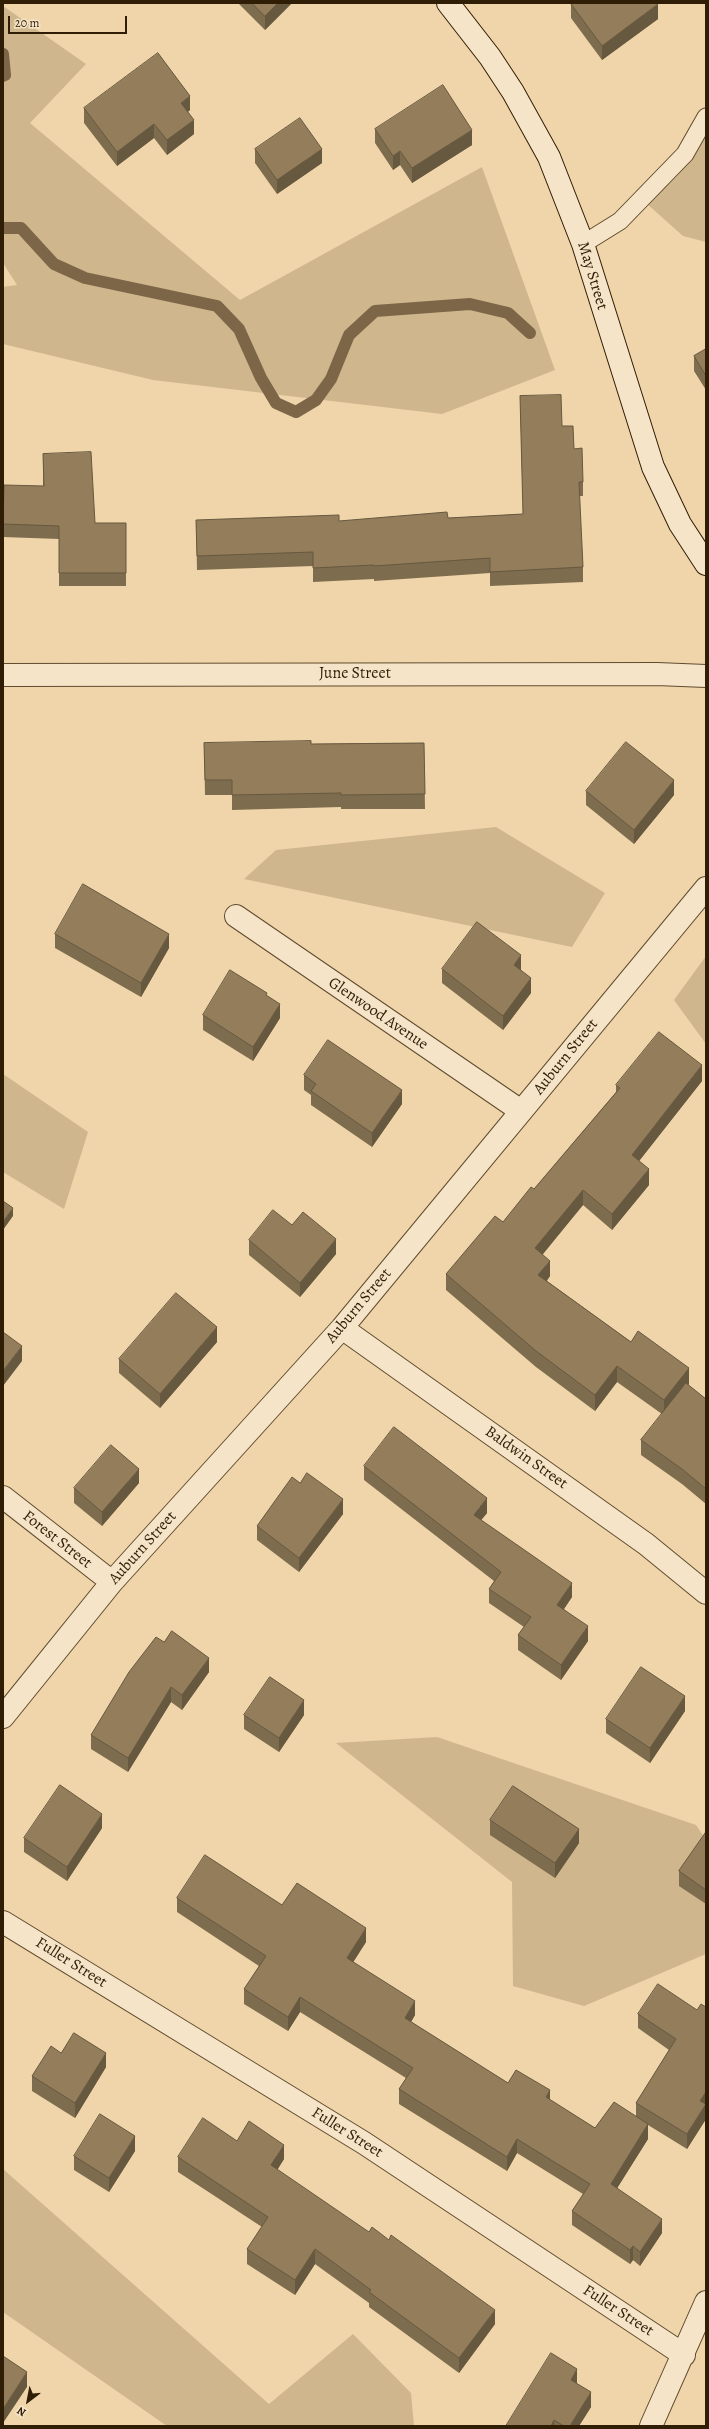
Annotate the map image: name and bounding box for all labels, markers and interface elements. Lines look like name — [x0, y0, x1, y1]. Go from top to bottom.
scale bar — [10, 8, 129, 34]
text: 20 m — [15, 15, 39, 31]
street label: May Street — [573, 240, 611, 312]
street label: June Street — [319, 664, 391, 684]
street label: Glenwood Avenue — [324, 973, 432, 1055]
street label: Auburn Street — [530, 1015, 602, 1099]
street label: Auburn Street — [322, 1265, 396, 1347]
street label: Baldwin Street — [481, 1422, 571, 1494]
street label: Forest Street — [18, 1507, 96, 1573]
street label: Auburn Street — [105, 1507, 181, 1589]
street label: Fuller Street — [32, 1934, 110, 1992]
street label: Fuller Street — [308, 2104, 386, 2162]
street label: Fuller Street — [579, 2281, 657, 2341]
north arrow — [8, 2381, 48, 2421]
text: N — [14, 2403, 29, 2420]

